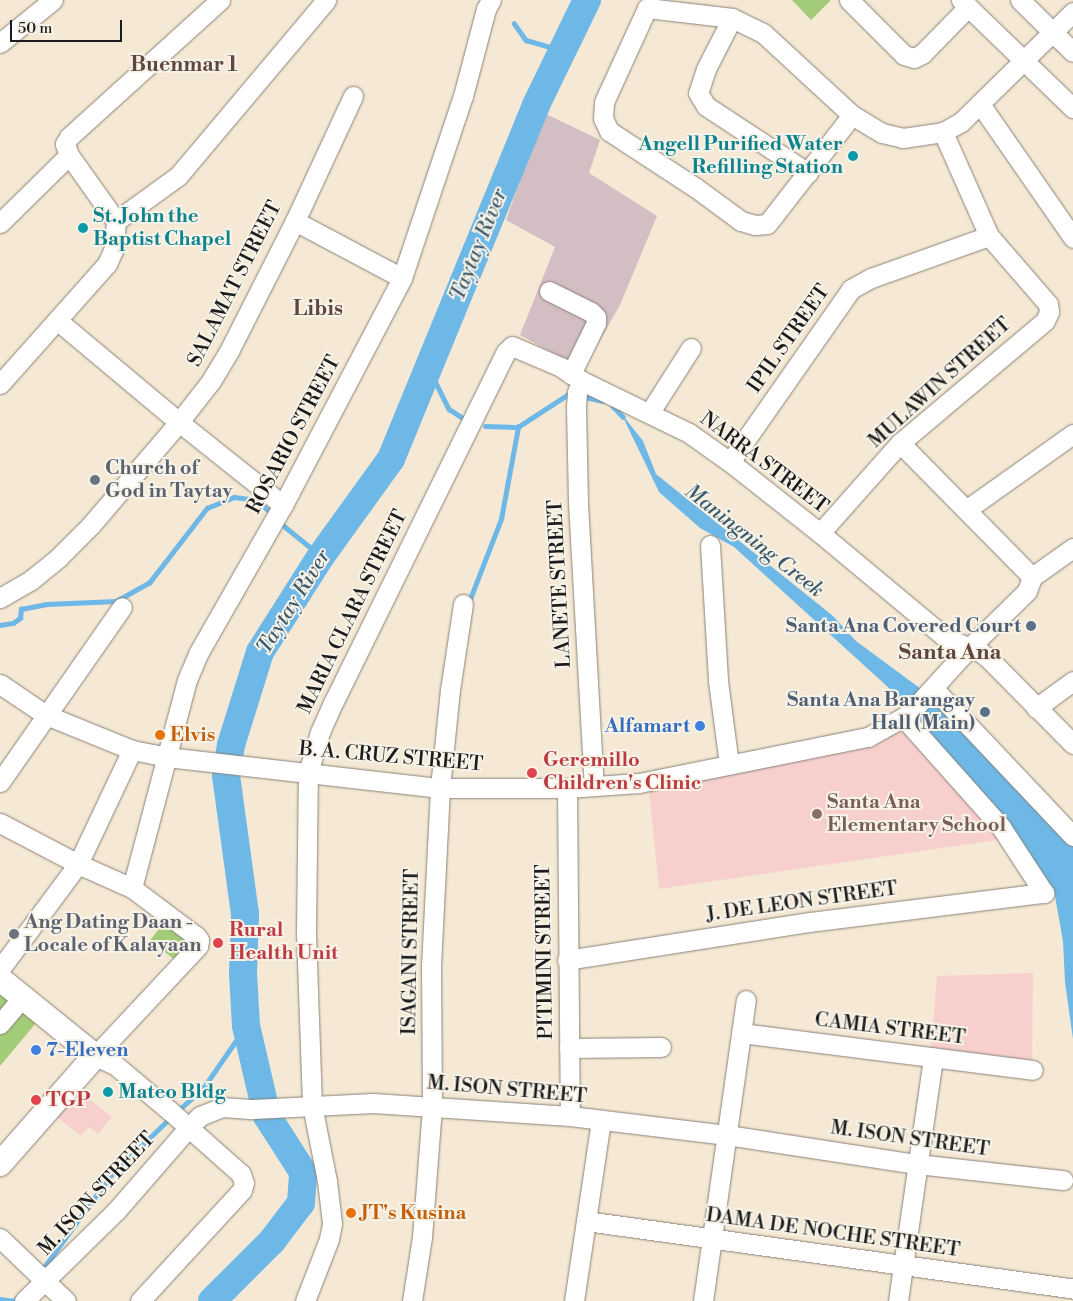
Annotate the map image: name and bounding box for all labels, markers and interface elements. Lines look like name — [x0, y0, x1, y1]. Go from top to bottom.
scale bar — [12, 10, 125, 42]
text: 50 m — [18, 19, 52, 38]
district label: Buenmar 1 — [130, 52, 238, 78]
place label: Angell Purified Water Refilling Station — [638, 132, 843, 179]
marker: Angell Purified Water Refilling Station — [847, 150, 859, 162]
water label: Taytay River — [445, 185, 513, 305]
street label: SALAMAT STREET — [183, 197, 287, 371]
place label: St. John the Baptist Chapel — [93, 205, 231, 252]
marker: St. John the Baptist Chapel — [77, 222, 89, 234]
street label: IPIL STREET — [743, 280, 835, 398]
district label: Libis — [293, 296, 343, 322]
street label: MULAWIN STREET — [864, 313, 1016, 453]
street label: ROSARIO STREET — [242, 352, 346, 518]
street label: NARRA STREET — [695, 407, 833, 519]
place label: Church of God in Taytay — [105, 456, 233, 503]
marker: Church of God in Taytay — [89, 474, 101, 486]
water label: Maningning Creek — [679, 479, 829, 603]
street label: LANETE STREET — [544, 499, 576, 669]
street label: MARIA CLARA STREET — [293, 506, 413, 718]
water label: Taytay River — [252, 545, 336, 659]
place label: Santa Ana Covered Court — [786, 614, 1021, 638]
marker: Santa Ana Covered Court — [1025, 620, 1037, 632]
district label: Santa Ana — [899, 640, 1001, 666]
place label: Santa Ana Barangay Hall (Main) — [787, 688, 975, 735]
marker: Santa Ana Barangay Hall (Main) — [979, 706, 991, 718]
place label: Alfamart — [604, 714, 690, 738]
marker: Alfamart — [694, 720, 706, 732]
place label: Elvis — [170, 723, 215, 747]
marker: Elvis — [154, 729, 166, 741]
street label: B. A. CRUZ STREET — [298, 737, 484, 777]
place label: Geremillo Children's Clinic — [543, 749, 701, 796]
marker: Geremillo Children's Clinic — [525, 766, 539, 780]
place label: Santa Ana Elementary School — [827, 790, 1006, 837]
marker: Santa Ana Elementary School — [811, 808, 823, 820]
street label: PITIMINI STREET — [531, 864, 559, 1040]
street label: ISAGANI STREET — [398, 869, 424, 1035]
street label: J. DE LEON STREET — [705, 877, 899, 927]
place label: Ang Dating Daan - Locale of Kalayaan — [24, 910, 201, 957]
place label: Rural Health Unit — [229, 919, 338, 966]
marker: Ang Dating Daan - Locale of Kalayaan — [8, 928, 20, 940]
marker: Rural Health Unit — [211, 936, 225, 950]
street label: CAMIA STREET — [813, 1008, 967, 1050]
place label: 7-Eleven — [46, 1038, 129, 1062]
marker: 7-Eleven — [30, 1044, 42, 1056]
street label: M. ISON STREET — [426, 1071, 588, 1109]
place label: Mateo Bldg — [118, 1080, 226, 1104]
marker: Mateo Bldg — [102, 1086, 114, 1098]
place label: TGP — [46, 1088, 90, 1112]
marker: TGP — [30, 1094, 42, 1106]
street label: M. ISON STREET — [829, 1116, 991, 1162]
street label: M. ISON STREET — [34, 1127, 160, 1261]
place label: JT's Kusina — [361, 1201, 466, 1225]
street label: DAMA DE NOCHE STREET — [705, 1203, 961, 1263]
marker: JT's Kusina — [345, 1207, 357, 1219]

